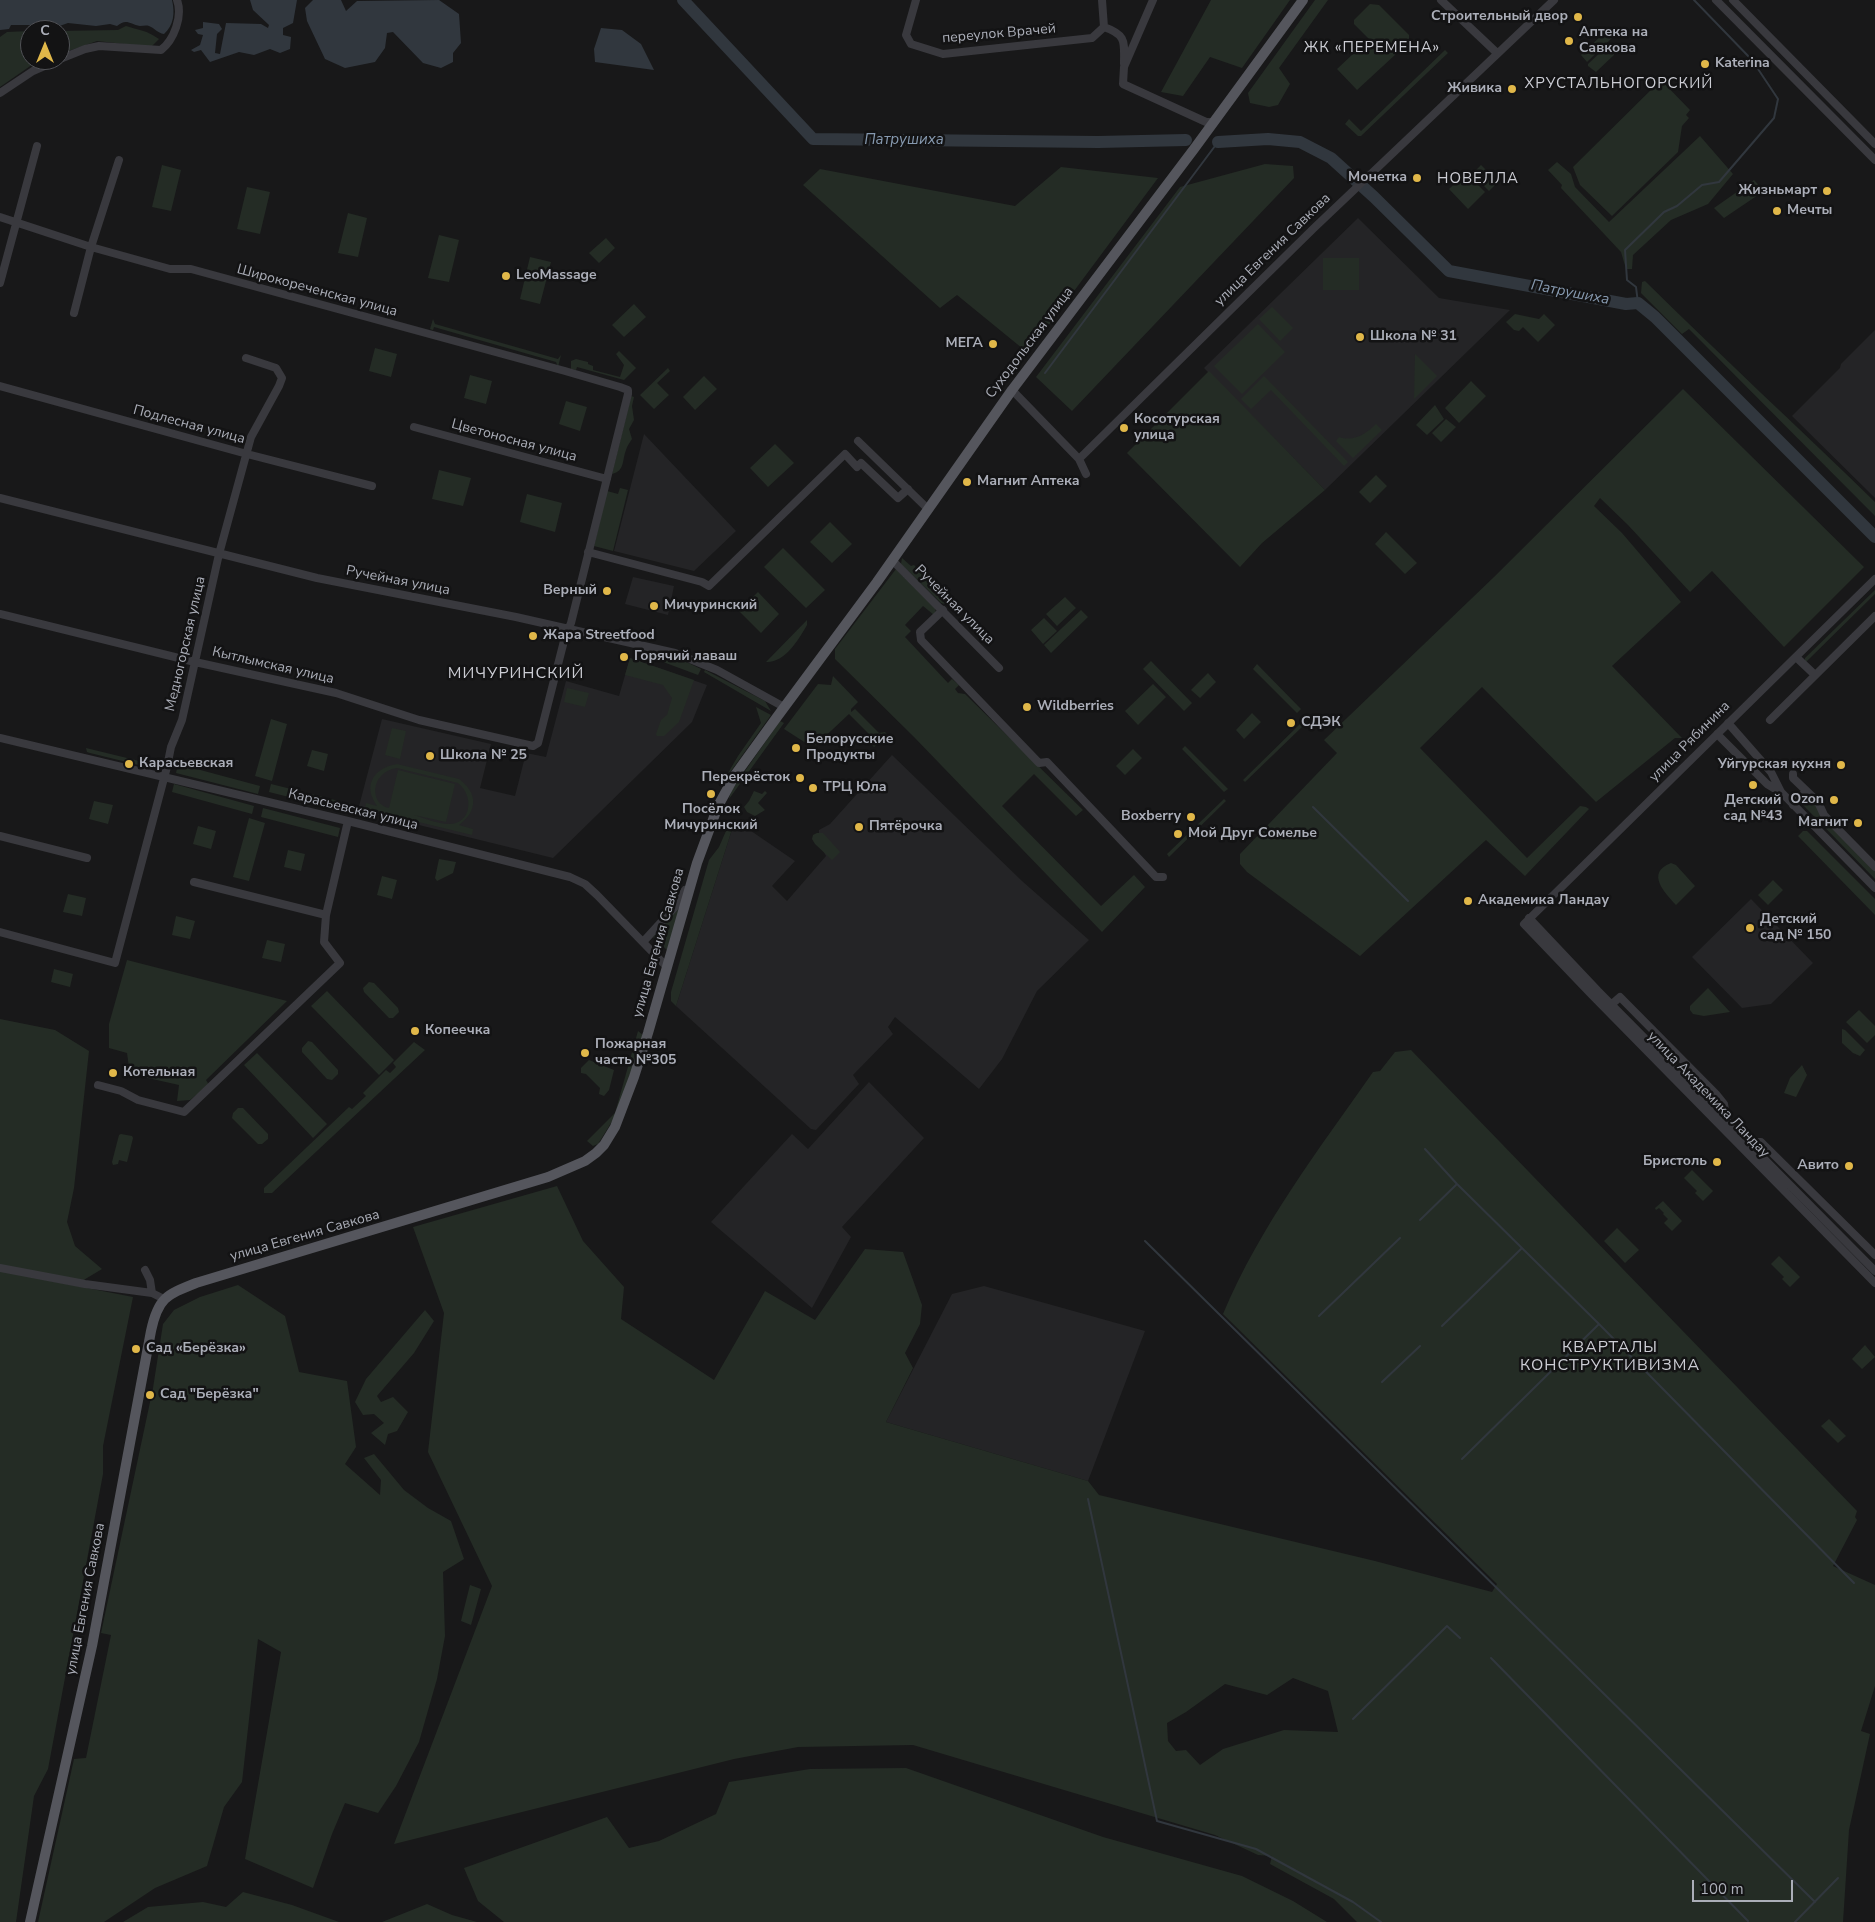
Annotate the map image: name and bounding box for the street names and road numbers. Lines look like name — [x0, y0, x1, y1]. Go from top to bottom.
street label: переулок Врачей — [941, 21, 1057, 47]
street label: улица Евгения Савкова — [1212, 190, 1334, 310]
street label: Широкореченская улица — [235, 261, 399, 321]
street label: Суходольская улица — [983, 284, 1077, 402]
street label: Подлесная улица — [131, 402, 247, 448]
street label: Цветоносная улица — [449, 416, 579, 466]
street label: Ручейная улица — [911, 562, 997, 648]
street label: Ручейная улица — [345, 563, 451, 599]
street label: Медногорская улица — [162, 575, 210, 713]
street label: Кытлымская улица — [210, 644, 336, 688]
street label: улица Рябинина — [1646, 698, 1734, 786]
street label: Карасьевская улица — [286, 786, 420, 834]
street label: улица Евгения Савкова — [630, 866, 688, 1020]
street label: улица Академика Ландау — [1643, 1028, 1773, 1162]
street label: улица Евгения Савкова — [228, 1207, 382, 1265]
street label: улица Евгения Савкова — [63, 1521, 109, 1677]

